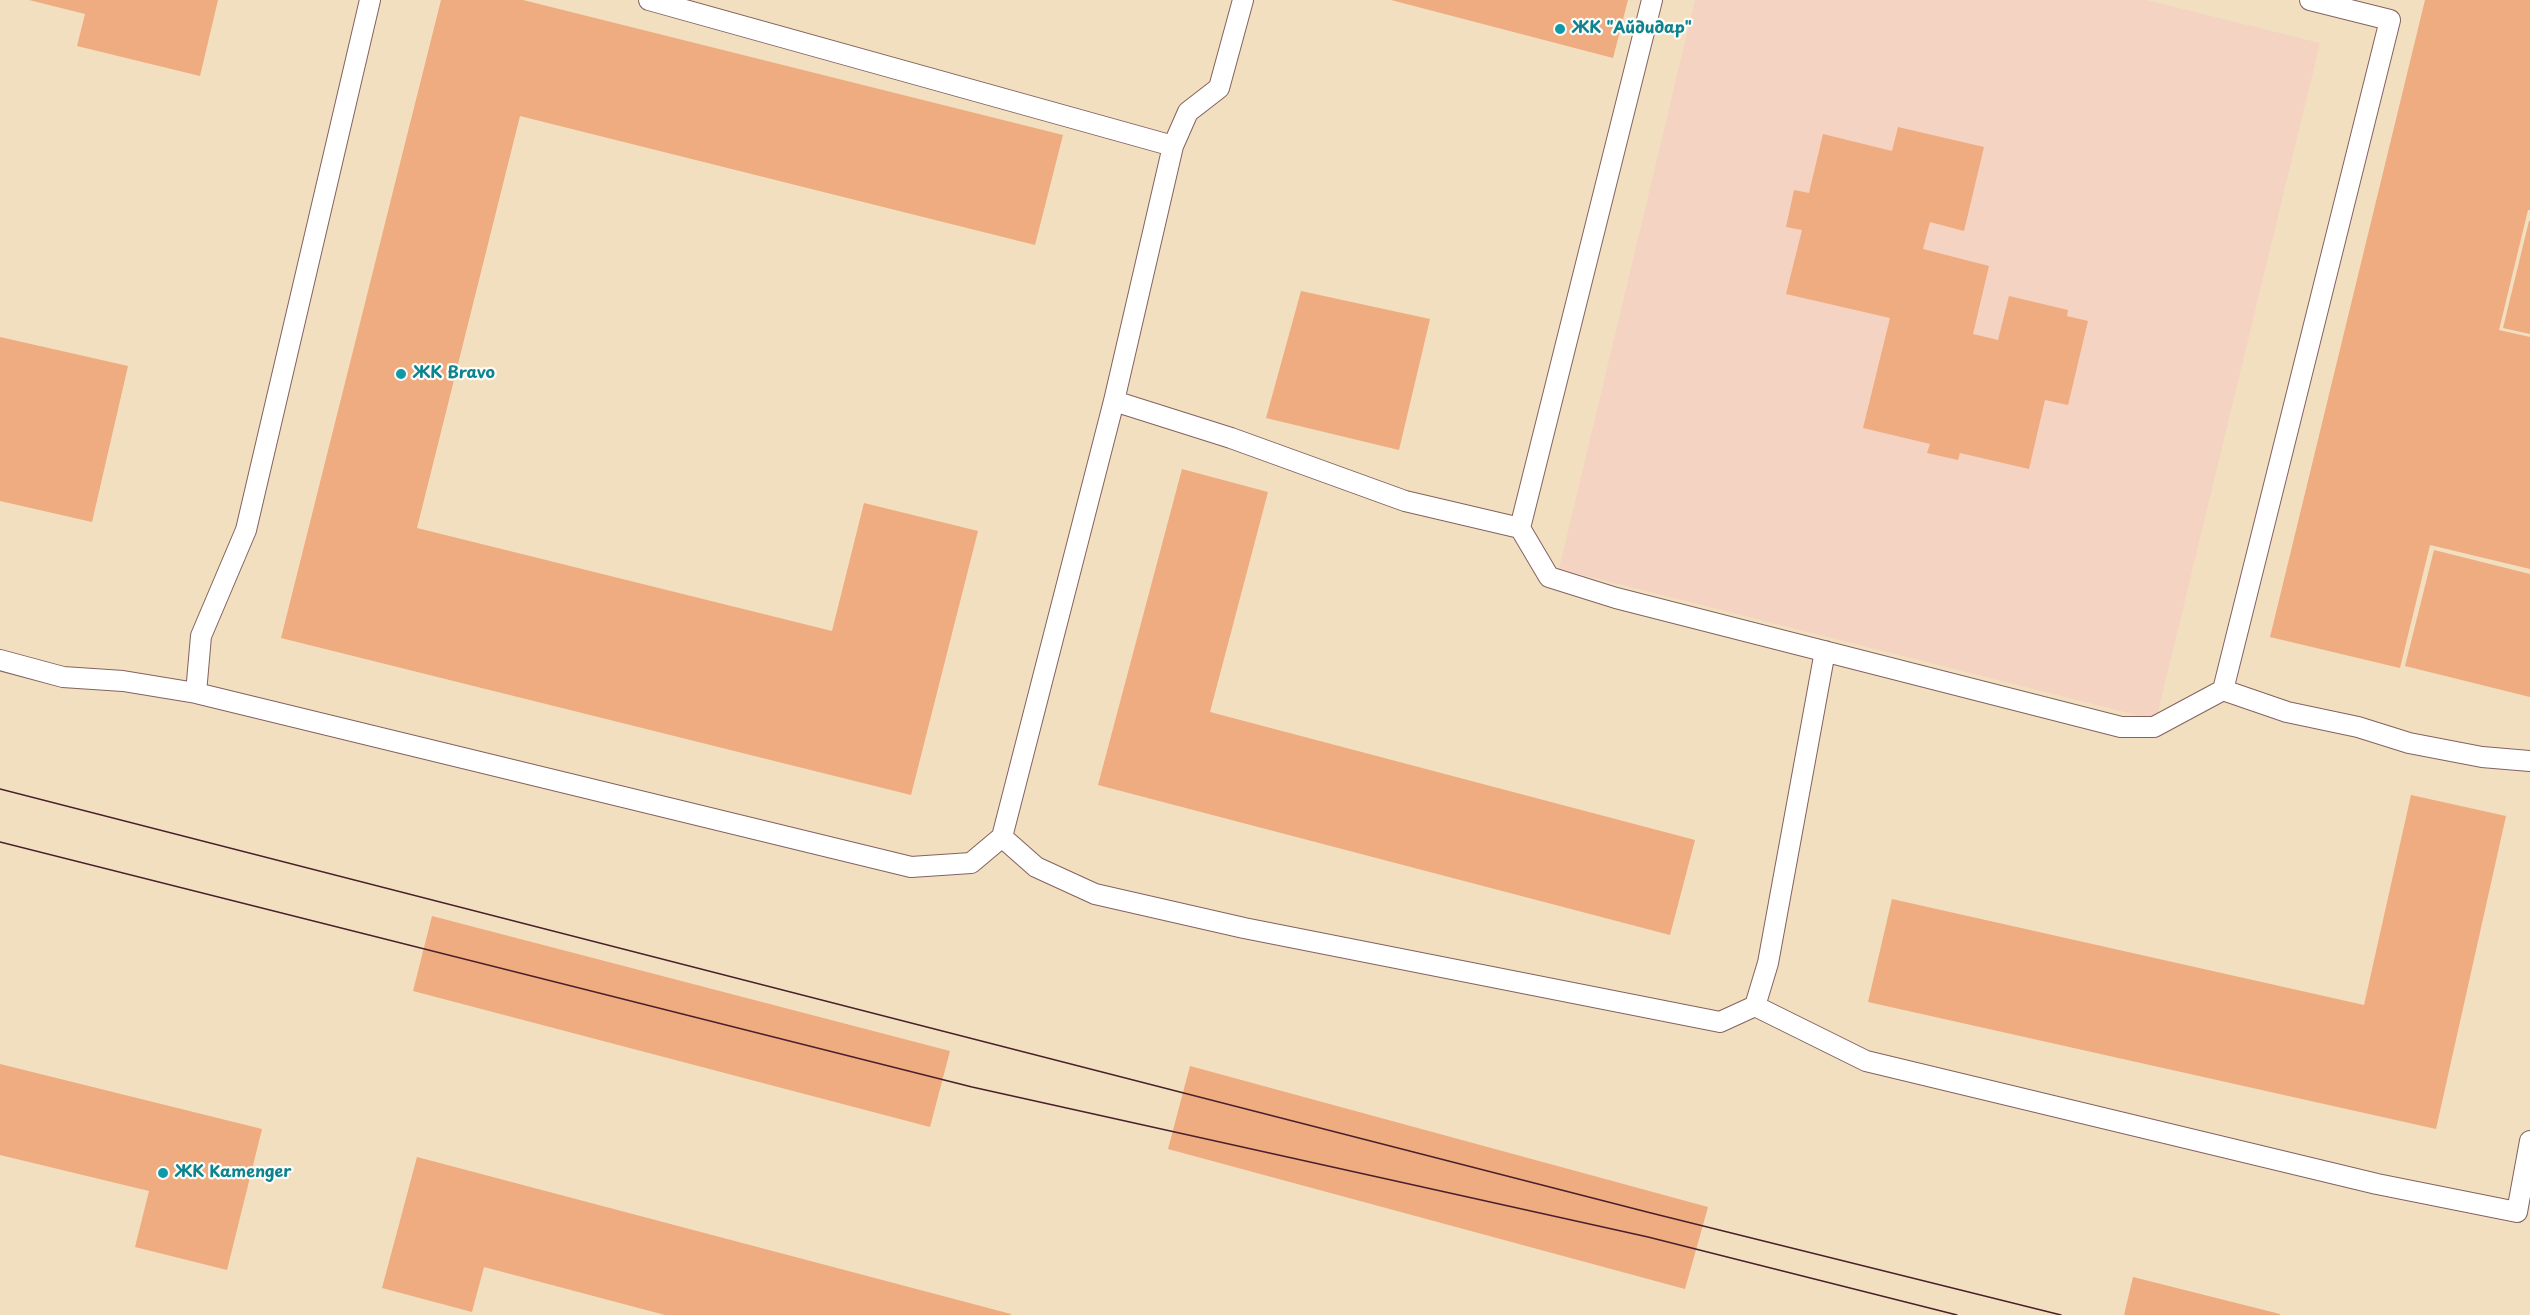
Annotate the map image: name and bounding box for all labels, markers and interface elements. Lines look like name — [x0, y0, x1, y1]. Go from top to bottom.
place label: ЖК "Айдидар" — [1572, 19, 1692, 39]
marker: ЖК "Айдидар" — [1553, 22, 1567, 36]
place label: ЖК Bravo — [413, 364, 495, 384]
marker: ЖК Bravo — [394, 367, 408, 381]
place label: ЖК Kamenger — [175, 1163, 292, 1183]
marker: ЖК Kamenger — [156, 1166, 170, 1180]

